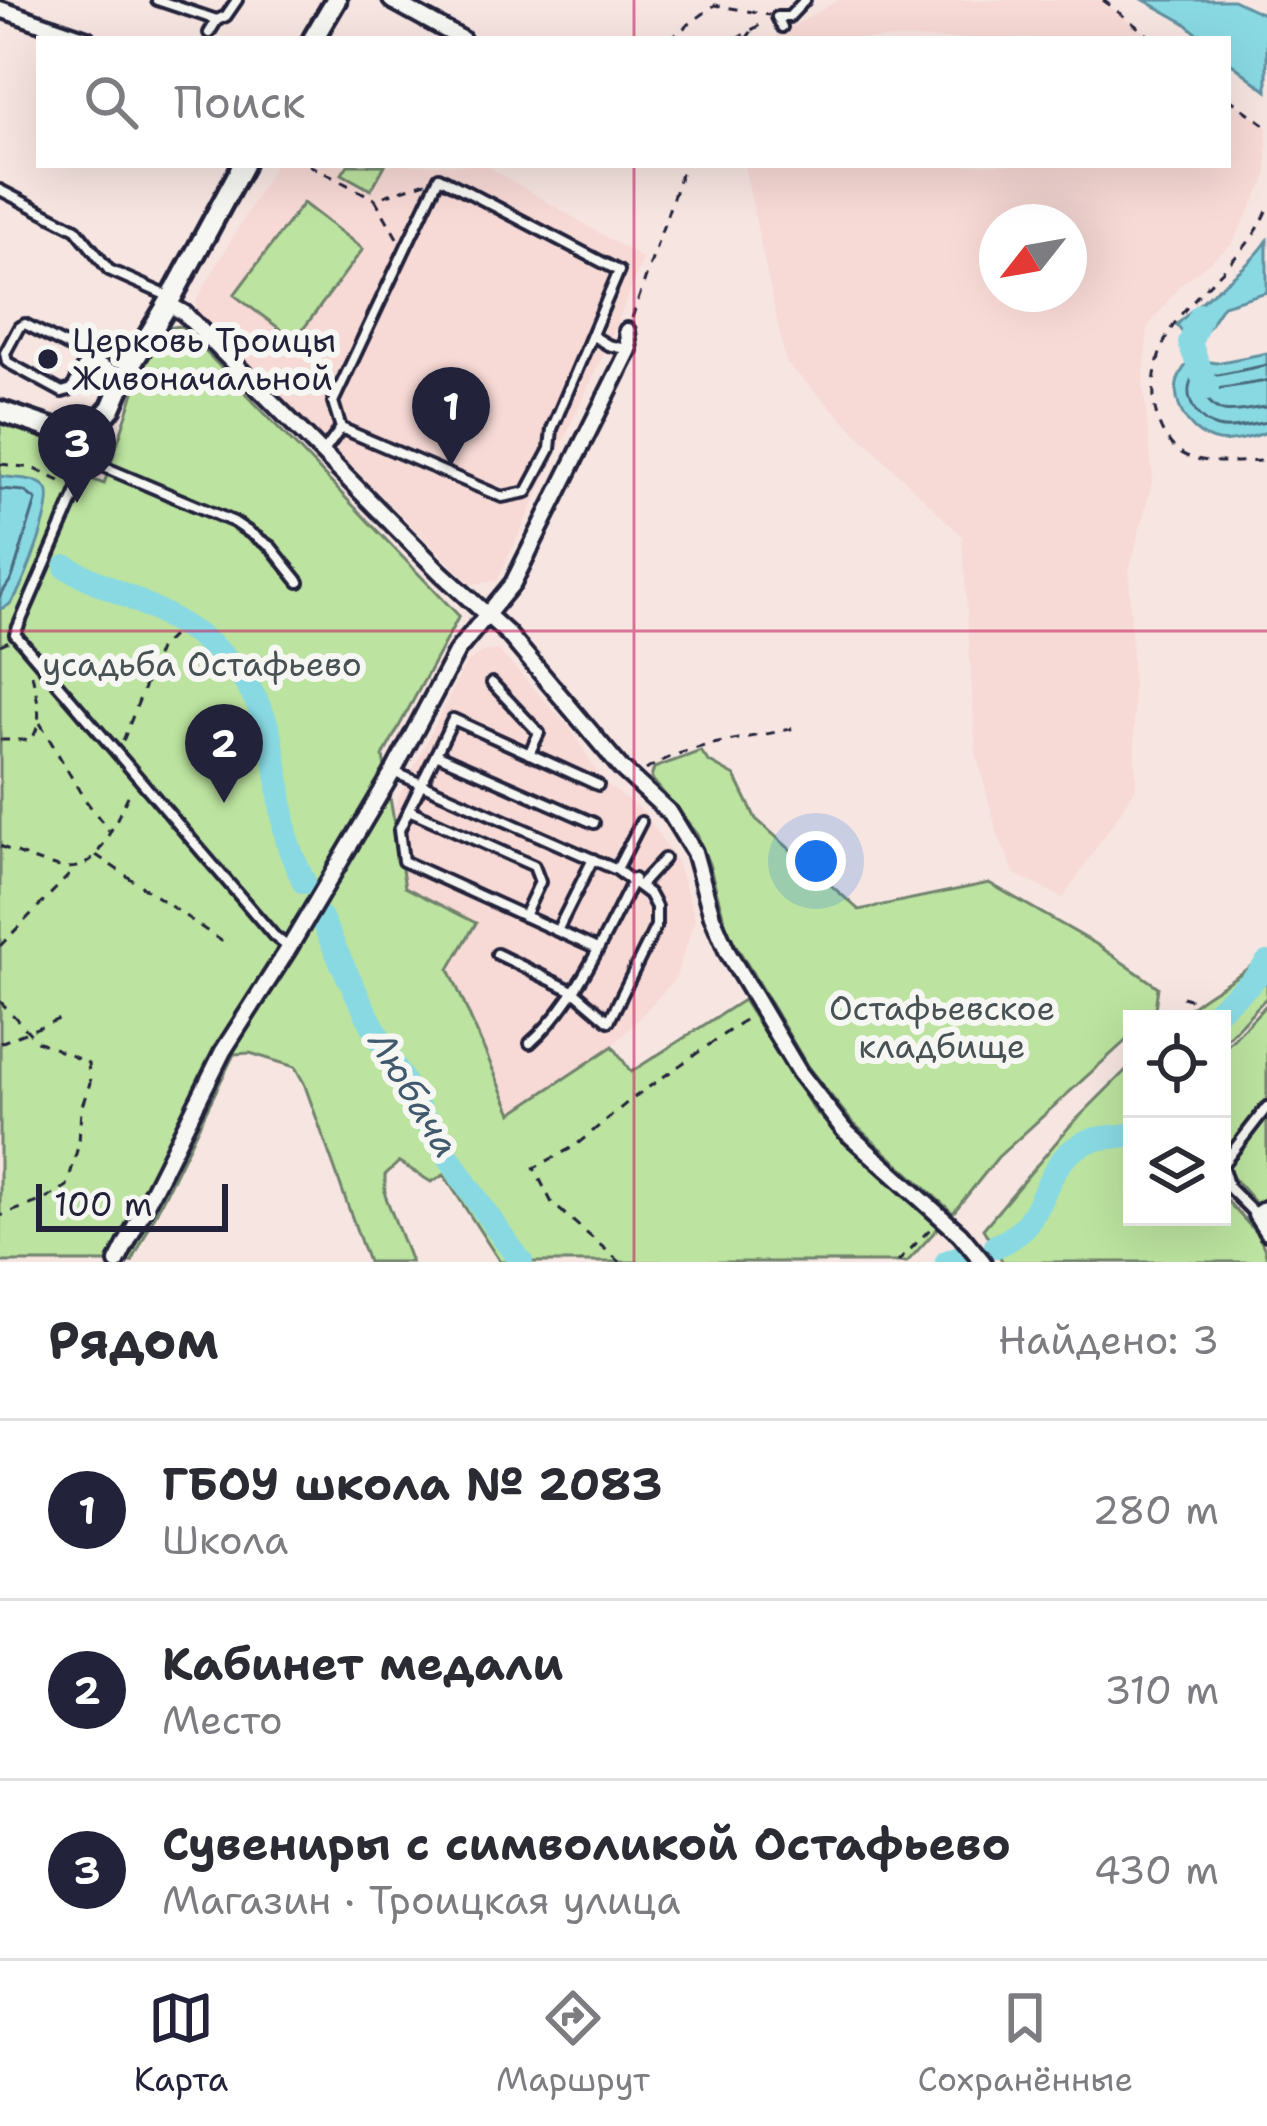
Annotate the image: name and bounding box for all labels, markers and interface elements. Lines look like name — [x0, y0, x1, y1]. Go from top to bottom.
search box — [36, 36, 1231, 168]
icon: search — [78, 69, 144, 135]
text: Поиск — [174, 72, 305, 132]
north arrow — [979, 204, 1087, 312]
place label: Церковь Троицы Живоначальной — [72, 318, 336, 401]
marker: Церковь Троицы Живоначальной — [35, 346, 61, 372]
pin: 1 — [412, 367, 490, 466]
pin: 3 — [38, 404, 116, 503]
park label: усадьба Остафьево — [42, 642, 362, 687]
pin: 2 — [185, 704, 263, 803]
your location — [786, 831, 846, 891]
park label: Остафьевское кладбище — [829, 986, 1055, 1069]
map controls — [1123, 1010, 1231, 1226]
button: locate — [1123, 1010, 1231, 1118]
water label: Любача — [357, 1021, 471, 1166]
button: layers — [1123, 1118, 1231, 1226]
scale bar — [36, 1178, 228, 1231]
text: 100 m — [54, 1182, 153, 1227]
text: Рядом — [48, 1306, 219, 1374]
text: Найдено: 3 — [998, 1314, 1219, 1366]
text: ГБОУ школа № 2083 — [162, 1454, 662, 1514]
text: 1 — [78, 1484, 96, 1536]
text: 280 m — [1092, 1484, 1219, 1536]
text: Школа — [162, 1514, 288, 1566]
text: Кабинет медали — [162, 1634, 563, 1694]
text: 2 — [73, 1664, 101, 1716]
text: 310 m — [1104, 1664, 1219, 1716]
text: Место — [162, 1694, 283, 1746]
text: Сувениры с символикой Остафьево — [162, 1814, 1011, 1874]
text: 3 — [73, 1844, 101, 1896]
text: 430 m — [1094, 1844, 1219, 1896]
text: Магазин · Троицкая улица — [162, 1874, 681, 1926]
tab: Карта — [134, 1985, 228, 2102]
tab: Маршрут — [496, 1985, 650, 2102]
tab: Сохранённые — [918, 1985, 1133, 2102]

